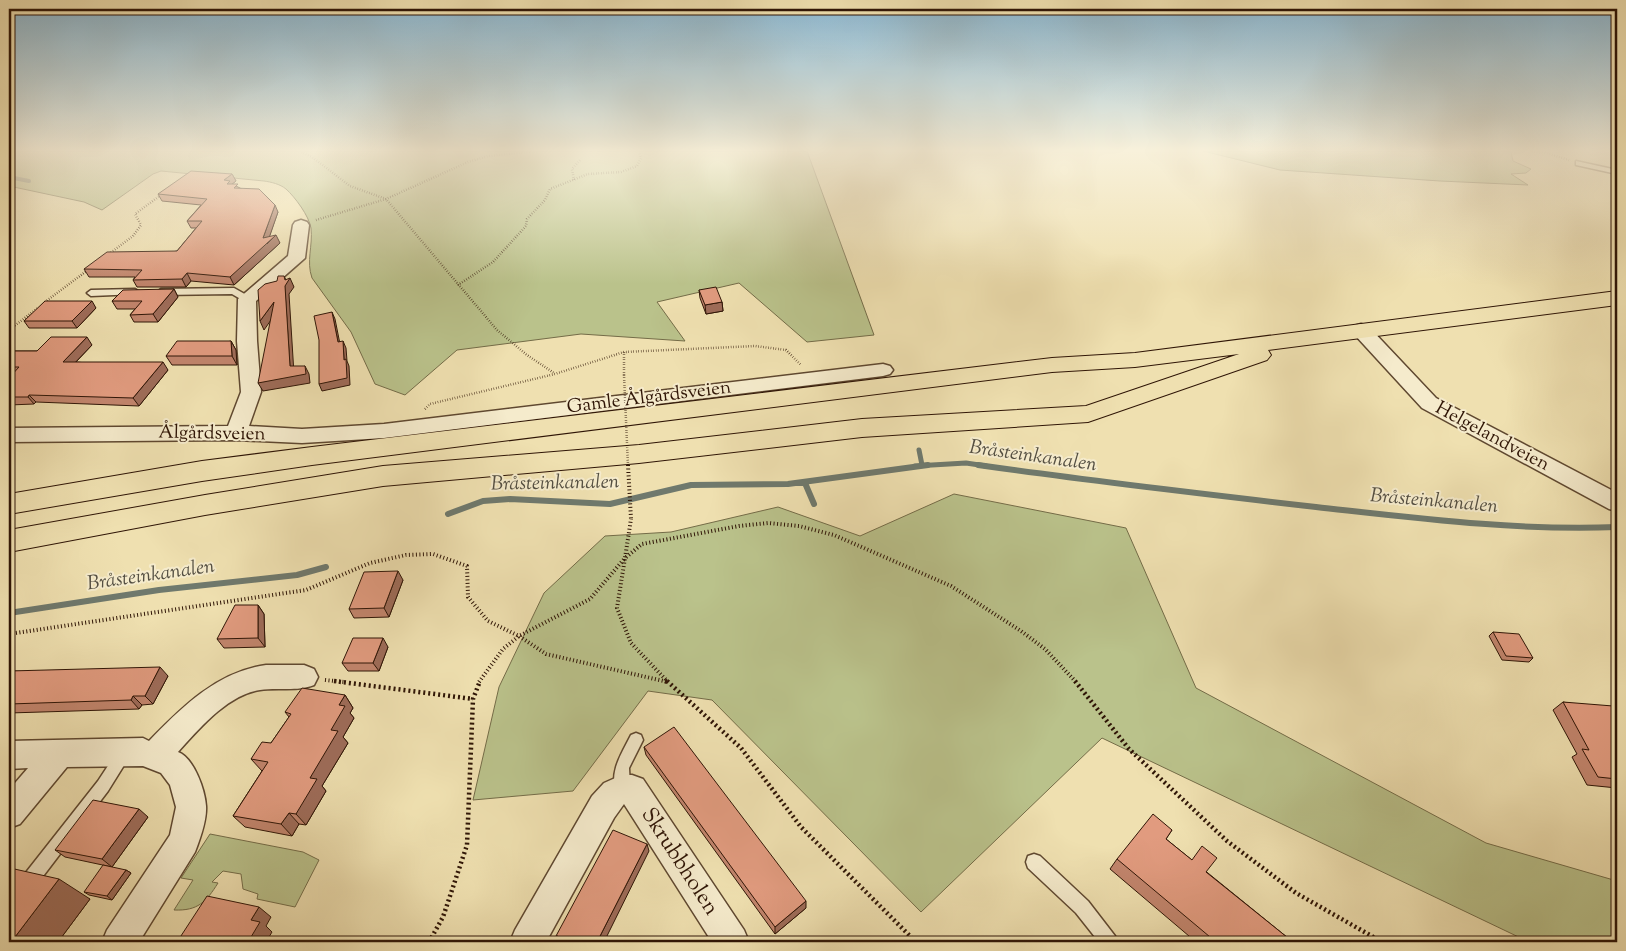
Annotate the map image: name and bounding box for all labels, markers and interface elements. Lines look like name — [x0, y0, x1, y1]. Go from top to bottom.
street label: Gamle Ålgårdsveien — [565, 375, 733, 421]
street label: Helgelandveien — [1430, 395, 1554, 479]
street label: Ålgårdsveien — [158, 420, 266, 448]
water label: Bråsteinkanalen — [967, 434, 1099, 480]
water label: Bråsteinkanalen — [491, 468, 620, 500]
water label: Bråsteinkanalen — [1369, 482, 1500, 522]
water label: Bråsteinkanalen — [85, 553, 217, 599]
street label: Skrubbholen — [632, 802, 726, 922]

